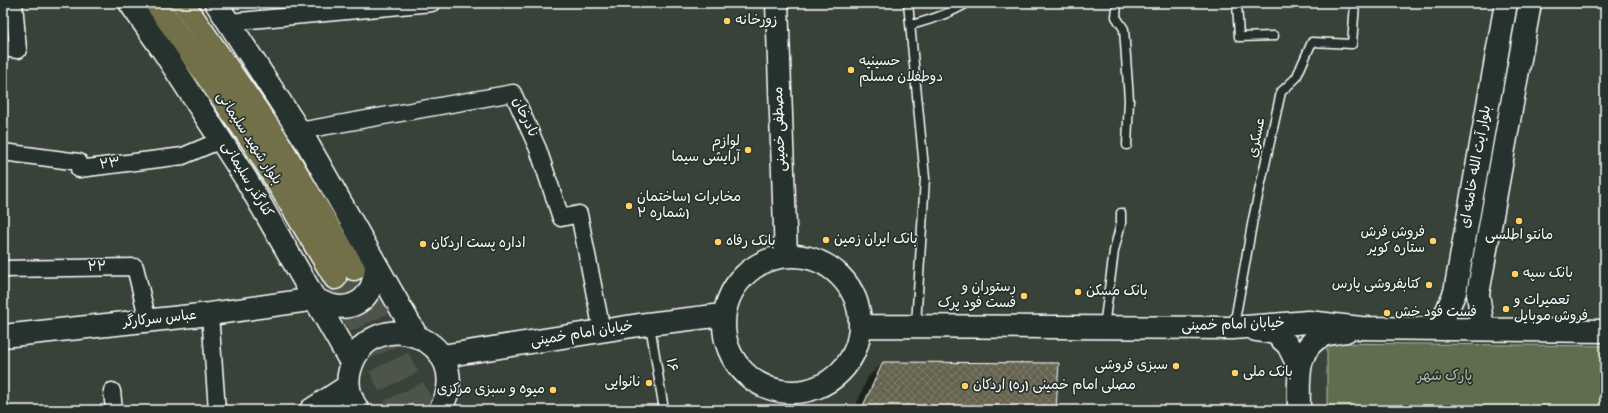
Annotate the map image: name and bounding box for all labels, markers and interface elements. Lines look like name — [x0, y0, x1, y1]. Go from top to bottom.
place label: زورخانه — [735, 13, 777, 30]
marker: زورخانه — [722, 16, 732, 26]
place label: حسینیه دوطفلان مسلم — [859, 54, 943, 87]
marker: حسینیه دوطفلان مسلم — [846, 65, 856, 75]
street label: مصطفی خمینی — [771, 86, 791, 172]
street label: بلوار شهید سلیمانی — [212, 89, 284, 189]
street label: نادرخان — [507, 95, 541, 141]
street label: بلوار آیت الله خامنه ای — [1457, 104, 1496, 230]
street label: عسکری — [1245, 116, 1271, 160]
place label: لوازم آرایشی سیما — [672, 134, 741, 167]
street label: کنارگذر سلیمانی — [217, 138, 277, 221]
marker: لوازم آرایشی سیما — [743, 145, 753, 155]
street label: ۲۳ — [99, 155, 121, 175]
place label: مخابرات (ساختمان شماره ۲) — [637, 190, 741, 223]
marker: مخابرات (ساختمان شماره ۲) — [624, 201, 634, 211]
marker: مانتو اطلسی — [1514, 216, 1524, 226]
place label: فروش فرش ستاره کویر — [1360, 225, 1425, 258]
place label: مانتو اطلسی — [1485, 228, 1553, 245]
place label: بانک ایران زمین — [834, 232, 918, 249]
place label: بانک رفاه — [726, 234, 776, 251]
marker: بانک ایران زمین — [821, 235, 831, 245]
place label: اداره پست اردکان — [431, 236, 525, 253]
marker: فروش فرش ستاره کویر — [1428, 236, 1438, 246]
marker: بانک رفاه — [713, 237, 723, 247]
marker: اداره پست اردکان — [418, 239, 428, 249]
street label: ۲۲ — [87, 259, 107, 277]
place label: بانک سپه — [1523, 266, 1573, 283]
marker: بانک سپه — [1510, 269, 1520, 279]
place label: کتابفروشی پارس — [1332, 277, 1421, 294]
place label: رستوران و فست فود پرک — [938, 280, 1016, 313]
marker: کتابفروشی پارس — [1424, 280, 1434, 290]
place label: بانک مسکن — [1086, 284, 1148, 301]
marker: بانک مسکن — [1073, 287, 1083, 297]
marker: رستوران و فست فود پرک — [1019, 291, 1029, 301]
place label: تعمیرات و فروش موبایل — [1513, 293, 1588, 326]
marker: تعمیرات و فروش موبایل — [1501, 304, 1511, 314]
place label: فست فود خش — [1395, 305, 1477, 322]
street label: عباس سرکارگر — [121, 306, 198, 332]
marker: فست فود خش — [1382, 308, 1392, 318]
street label: خیابان امام خمینی — [1181, 316, 1285, 336]
street label: خیابان امام خمینی — [530, 319, 634, 351]
street label: ۱۶ — [661, 357, 679, 373]
place label: سبزی فروشی — [1095, 358, 1168, 375]
marker: سبزی فروشی — [1171, 361, 1181, 371]
place label: بانک ملی — [1243, 365, 1293, 382]
marker: بانک ملی — [1230, 368, 1240, 378]
park label: پارک شهر — [1417, 369, 1472, 386]
place label: نانوایی — [605, 375, 641, 392]
marker: نانوایی — [644, 378, 654, 388]
place label: مصلی امام خمینی (ره) اردکان — [973, 378, 1136, 395]
marker: مصلی امام خمینی (ره) اردکان — [960, 381, 970, 391]
place label: میوه و سبزی مرکزی — [437, 382, 545, 399]
marker: میوه و سبزی مرکزی — [548, 385, 558, 395]

